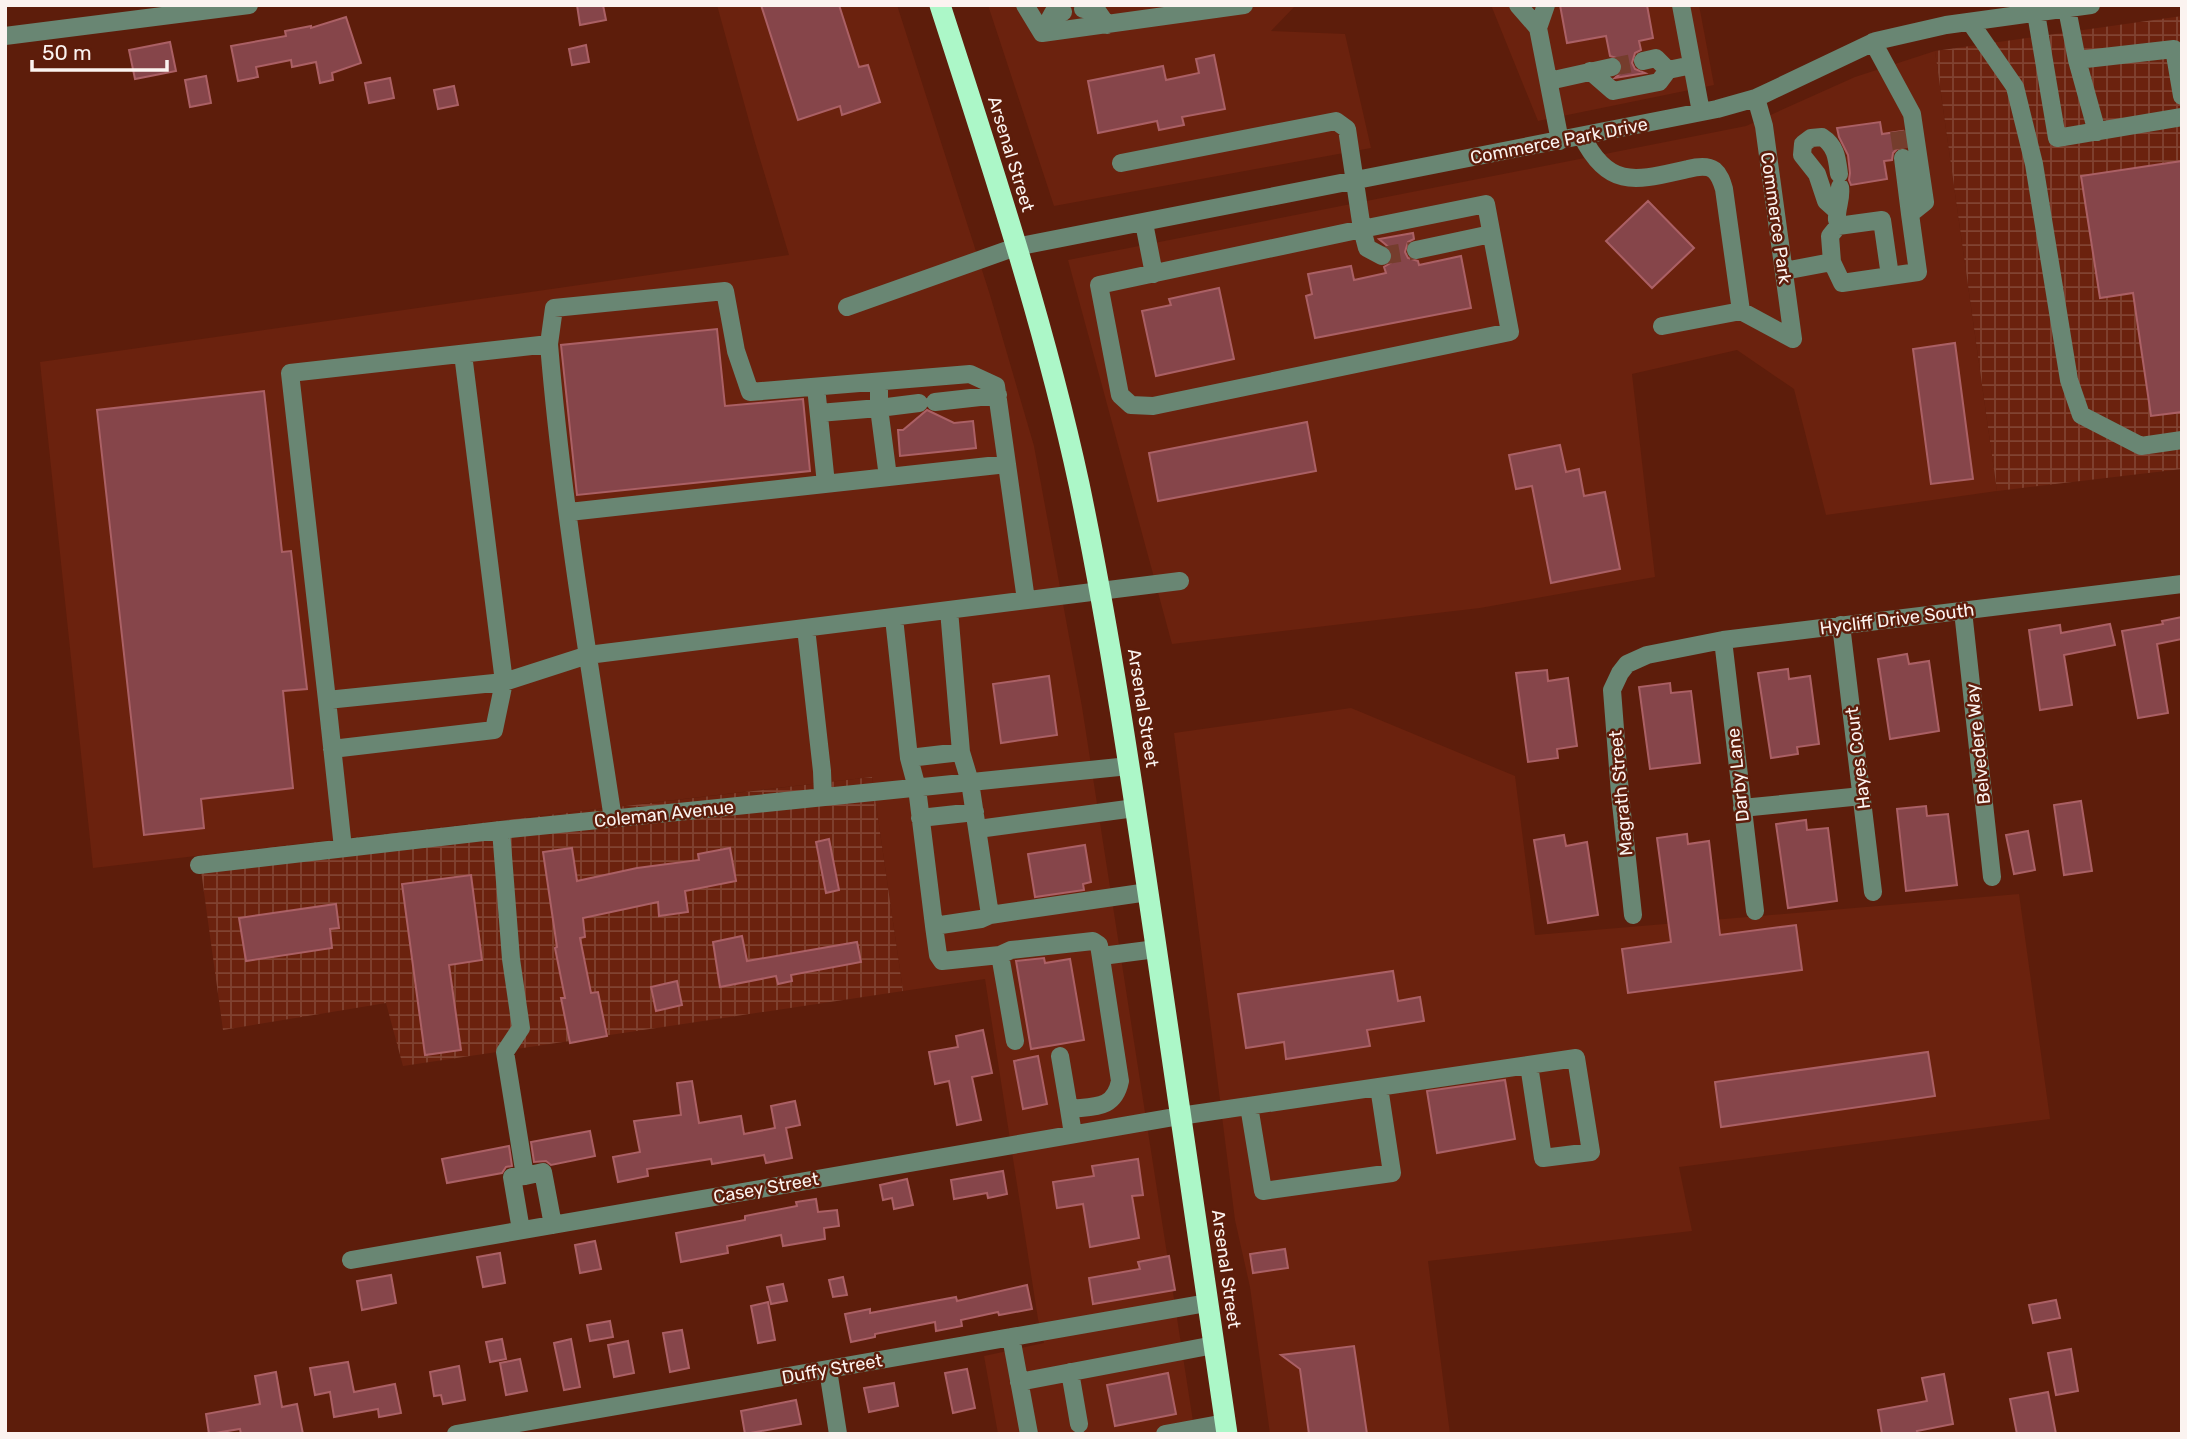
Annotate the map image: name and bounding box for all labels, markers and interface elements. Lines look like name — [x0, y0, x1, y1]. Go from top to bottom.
scale bar — [32, 28, 166, 72]
text: 50 m — [42, 40, 92, 65]
street label: Arsenal Street — [983, 93, 1039, 215]
street label: Commerce Park Drive — [1468, 113, 1650, 169]
street label: Commerce Park — [1756, 151, 1796, 286]
street label: Hycliff Drive South — [1818, 599, 1976, 639]
street label: Arsenal Street — [1123, 647, 1163, 769]
street label: Belvedere Way — [1961, 682, 1995, 806]
street label: Hayes Court — [1841, 706, 1875, 810]
street label: Darby Lane — [1722, 727, 1754, 823]
street label: Magrath Street — [1605, 729, 1637, 857]
street label: Coleman Avenue — [593, 796, 735, 832]
street label: Casey Street — [712, 1168, 820, 1208]
street label: Arsenal Street — [1207, 1208, 1245, 1330]
street label: Duffy Street — [780, 1349, 884, 1389]

